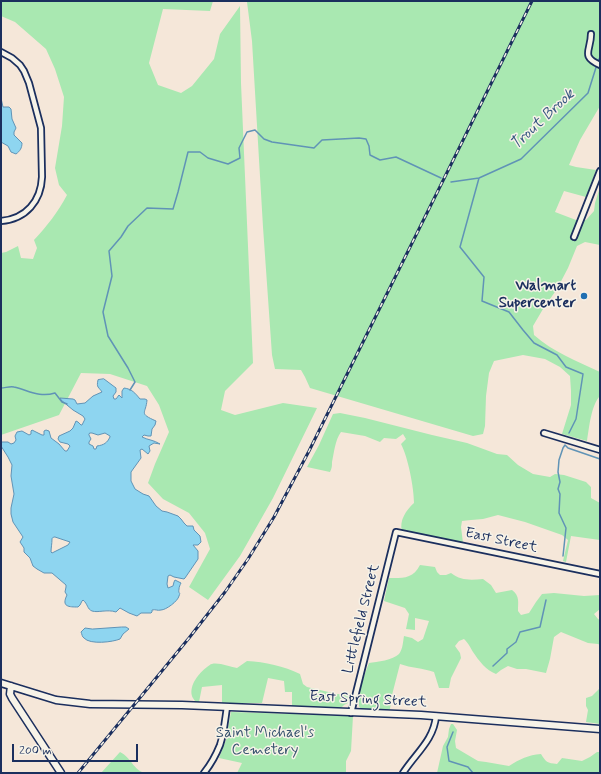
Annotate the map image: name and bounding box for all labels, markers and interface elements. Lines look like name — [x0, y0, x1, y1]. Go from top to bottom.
water label: Trout Brook — [507, 85, 579, 155]
place label: Walmart Supercenter — [499, 278, 576, 313]
marker: Walmart Supercenter — [579, 291, 589, 301]
street label: East Street — [463, 525, 539, 557]
street label: Littlefield Street — [340, 562, 384, 676]
street label: East Spring Street — [309, 688, 427, 712]
park label: Saint Michael's Cemetery — [216, 725, 314, 760]
scale bar — [14, 736, 140, 762]
text: 200 m — [19, 743, 52, 759]

